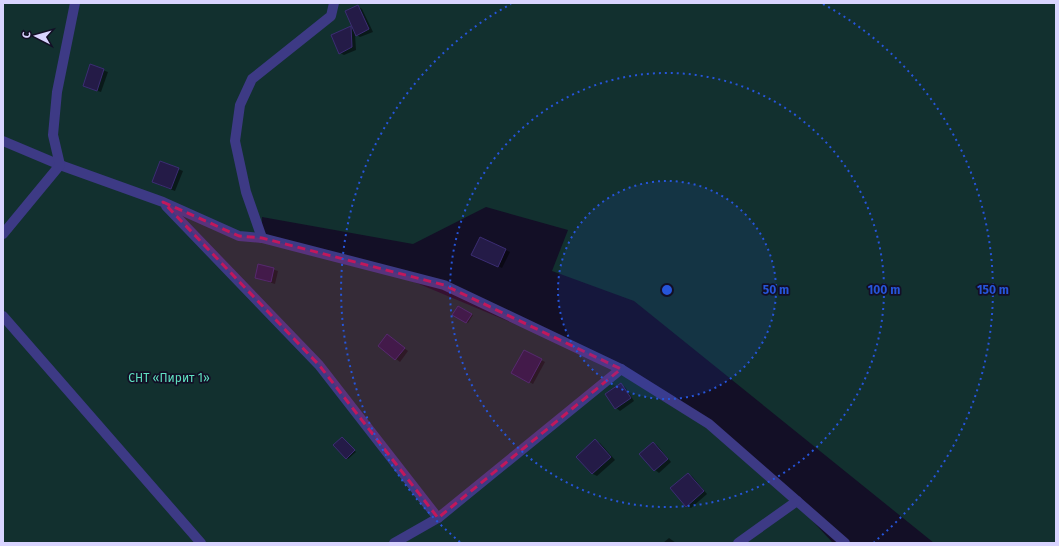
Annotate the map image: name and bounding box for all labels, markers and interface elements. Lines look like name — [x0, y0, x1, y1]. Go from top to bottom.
north arrow — [16, 16, 56, 56]
text: С — [20, 31, 33, 39]
centre of rings — [660, 283, 674, 297]
text: 50 m — [763, 283, 789, 297]
text: 100 m — [868, 283, 900, 297]
text: 150 m — [977, 283, 1009, 297]
park label: СНТ «Пирит 1» — [128, 371, 210, 385]

